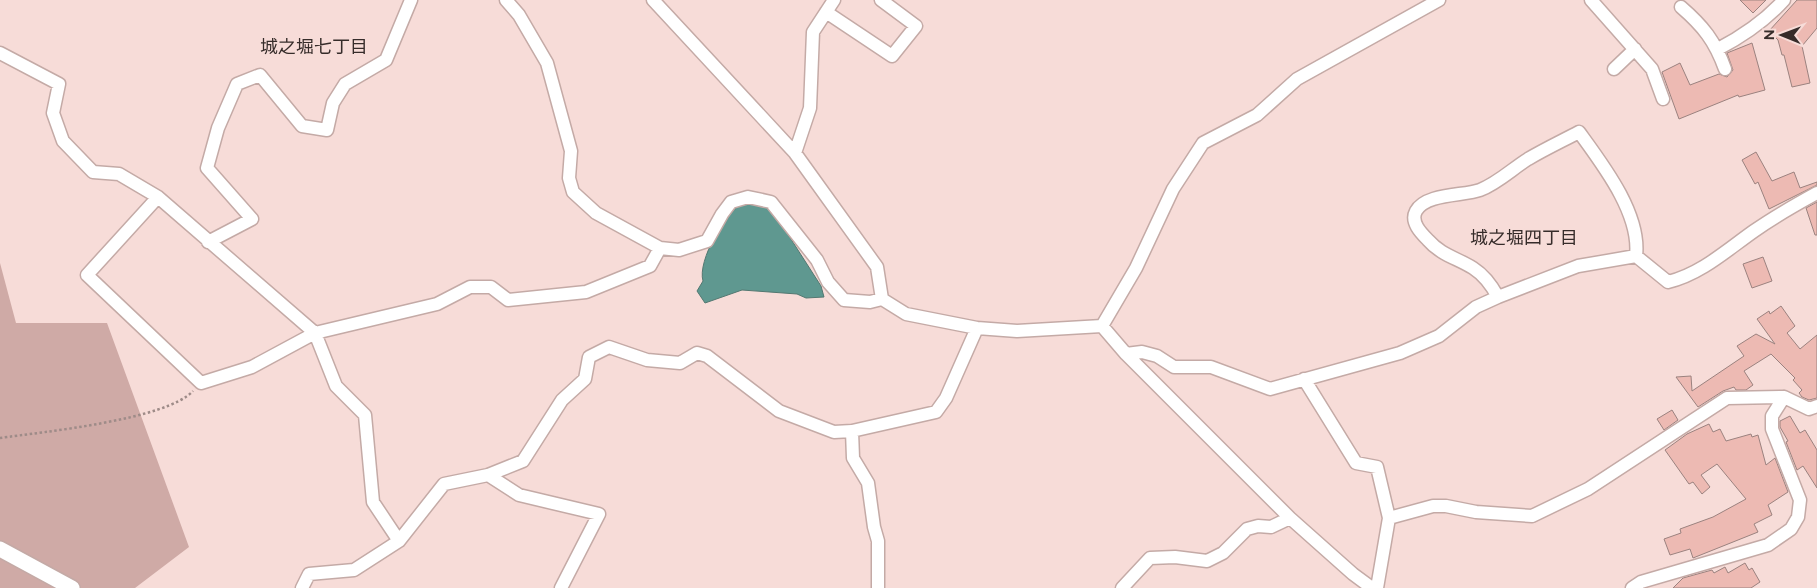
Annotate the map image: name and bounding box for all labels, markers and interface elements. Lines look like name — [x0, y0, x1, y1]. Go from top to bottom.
north arrow — [1757, 10, 1807, 60]
text: N — [1761, 29, 1777, 40]
district label: 城之堀七丁目 — [260, 36, 368, 57]
district label: 城之堀四丁目 — [1470, 227, 1578, 248]

